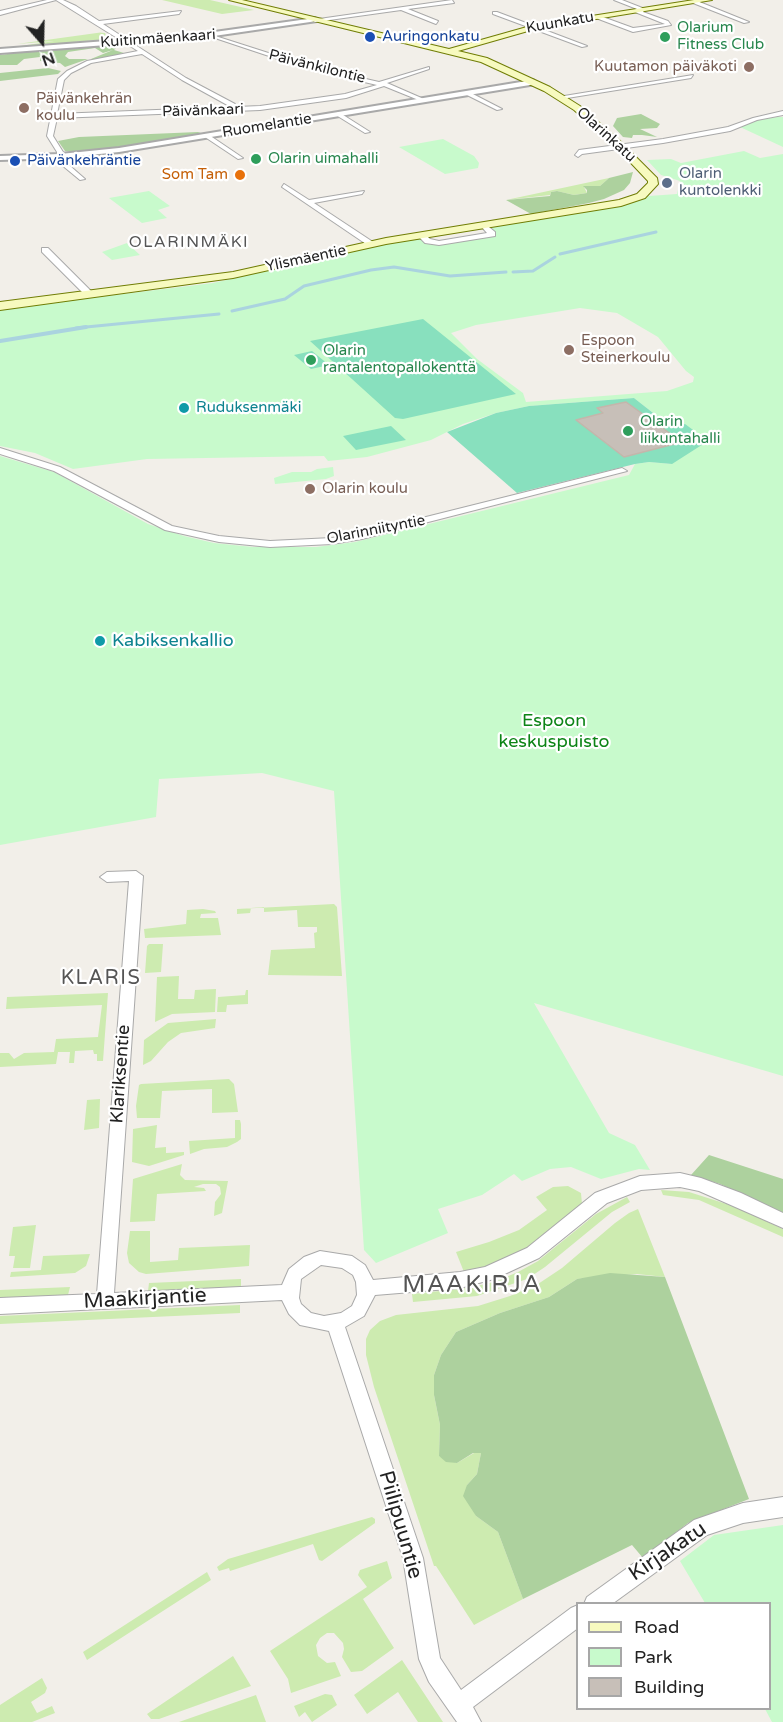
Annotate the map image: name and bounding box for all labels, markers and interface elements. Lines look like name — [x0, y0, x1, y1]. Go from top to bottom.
street label: Kuunkatu — [525, 8, 595, 38]
north arrow — [12, 12, 72, 72]
place label: Olarium Fitness Club — [677, 19, 764, 54]
street label: Kuitinmäenkaari — [100, 26, 216, 52]
place label: Auringonkatu — [382, 28, 480, 46]
marker: Auringonkatu — [363, 30, 377, 44]
marker: Olarium Fitness Club — [658, 30, 672, 44]
street label: Päivänkilontie — [267, 46, 367, 88]
text: N — [39, 47, 58, 71]
place label: Kuutamon päiväkoti — [594, 58, 737, 76]
marker: Kuutamon päiväkoti — [742, 60, 756, 74]
place label: Päivänkehrän koulu — [36, 90, 132, 125]
marker: Päivänkehrän koulu — [17, 101, 31, 115]
street label: Päivänkaari — [162, 101, 244, 121]
street label: Olarinkatu — [572, 104, 640, 166]
street label: Ruomelantie — [221, 110, 313, 142]
place label: Olarin uimahalli — [268, 150, 379, 168]
place label: Päivänkehräntie — [27, 152, 141, 170]
marker: Olarin uimahalli — [249, 152, 263, 166]
marker: Päivänkehräntie — [8, 154, 22, 168]
place label: Olarin kuntolenkki — [679, 165, 761, 200]
place label: Som Tam — [162, 166, 228, 184]
marker: Som Tam — [233, 168, 247, 182]
marker: Olarin kuntolenkki — [660, 176, 674, 190]
district label: OLARINMÄKI — [129, 233, 249, 253]
street label: Ylismäentie — [264, 242, 348, 276]
place label: Espoon Steinerkoulu — [581, 332, 670, 367]
place label: Olarin rantalentopallokenttä — [323, 342, 476, 377]
marker: Espoon Steinerkoulu — [562, 343, 576, 357]
marker: Olarin rantalentopallokenttä — [304, 353, 318, 367]
place label: Ruduksenmäki — [196, 399, 301, 417]
marker: Ruduksenmäki — [177, 401, 191, 415]
place label: Olarin liikuntahalli — [640, 413, 720, 448]
marker: Olarin liikuntahalli — [621, 424, 635, 438]
place label: Olarin koulu — [322, 480, 408, 498]
marker: Olarin koulu — [303, 482, 317, 496]
street label: Olarinniityntie — [325, 512, 427, 548]
place label: Kabiksenkallio — [112, 630, 234, 652]
marker: Kabiksenkallio — [93, 634, 107, 648]
park label: Espoon keskuspuisto — [499, 710, 609, 752]
district label: KLARIS — [61, 967, 141, 991]
street label: Klariksentie — [107, 1024, 135, 1124]
district label: MAAKIRJA — [402, 1272, 542, 1300]
street label: Maakirjantie — [83, 1283, 207, 1315]
street label: Piilipuuntie — [373, 1468, 427, 1582]
street label: Kirjakatu — [624, 1517, 712, 1587]
legend — [576, 1602, 771, 1710]
text: Road — [634, 1616, 679, 1638]
text: Park — [634, 1646, 672, 1668]
text: Building — [634, 1676, 704, 1698]

